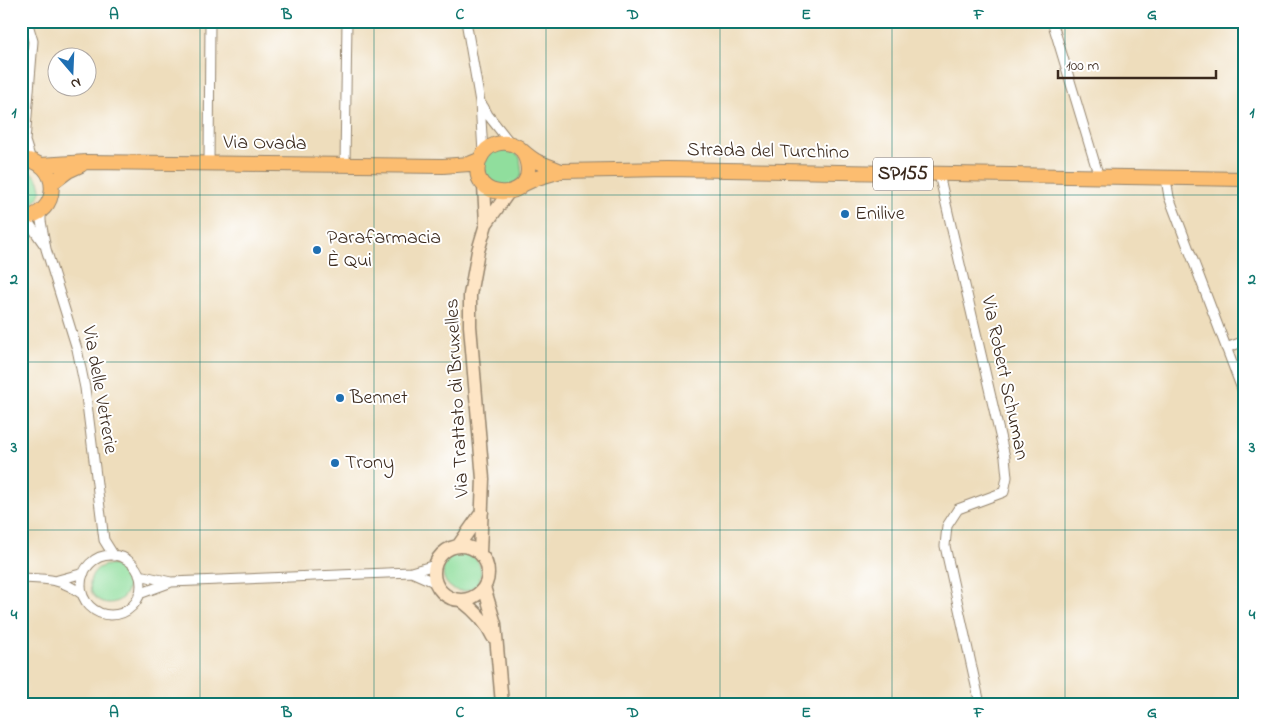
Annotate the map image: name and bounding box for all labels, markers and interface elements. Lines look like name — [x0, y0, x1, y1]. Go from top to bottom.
text: A — [109, 3, 119, 27]
text: B — [281, 3, 293, 27]
text: C — [456, 3, 465, 27]
text: D — [626, 3, 639, 27]
text: E — [801, 3, 811, 27]
text: F — [973, 3, 985, 27]
text: G — [1147, 3, 1157, 27]
north arrow — [48, 48, 98, 98]
scale bar — [1058, 48, 1216, 80]
text: 100 m — [1066, 55, 1099, 77]
text: N — [68, 71, 84, 94]
text: 1 — [11, 101, 17, 125]
text: 1 — [1249, 101, 1255, 125]
street label: Via Ovada — [222, 129, 307, 159]
street label: Strada del Turchino — [687, 136, 849, 168]
road number: SP155 — [873, 157, 933, 190]
place label: Enilive — [855, 200, 905, 229]
marker: Enilive — [839, 208, 851, 220]
place label: Parafarmacia È Qui — [327, 224, 441, 276]
marker: Parafarmacia È Qui — [311, 244, 323, 256]
text: 2 — [9, 268, 18, 292]
text: 2 — [1247, 268, 1256, 292]
street label: Via Robert Schuman — [972, 292, 1036, 463]
street label: Via Trattato di Bruxelles — [438, 298, 478, 499]
street label: Via delle Vetrerie — [73, 323, 125, 456]
place label: Bennet — [349, 384, 408, 413]
marker: Bennet — [334, 392, 346, 404]
text: 3 — [10, 436, 18, 460]
text: 3 — [1248, 436, 1256, 460]
place label: Trony — [345, 449, 394, 478]
marker: Trony — [329, 457, 341, 469]
text: 4 — [10, 603, 18, 627]
text: 4 — [1248, 603, 1256, 627]
text: A — [109, 701, 119, 725]
text: B — [281, 701, 293, 725]
text: C — [456, 701, 465, 725]
text: D — [626, 701, 639, 725]
text: E — [801, 701, 811, 725]
text: F — [973, 701, 985, 725]
text: G — [1147, 701, 1157, 725]

